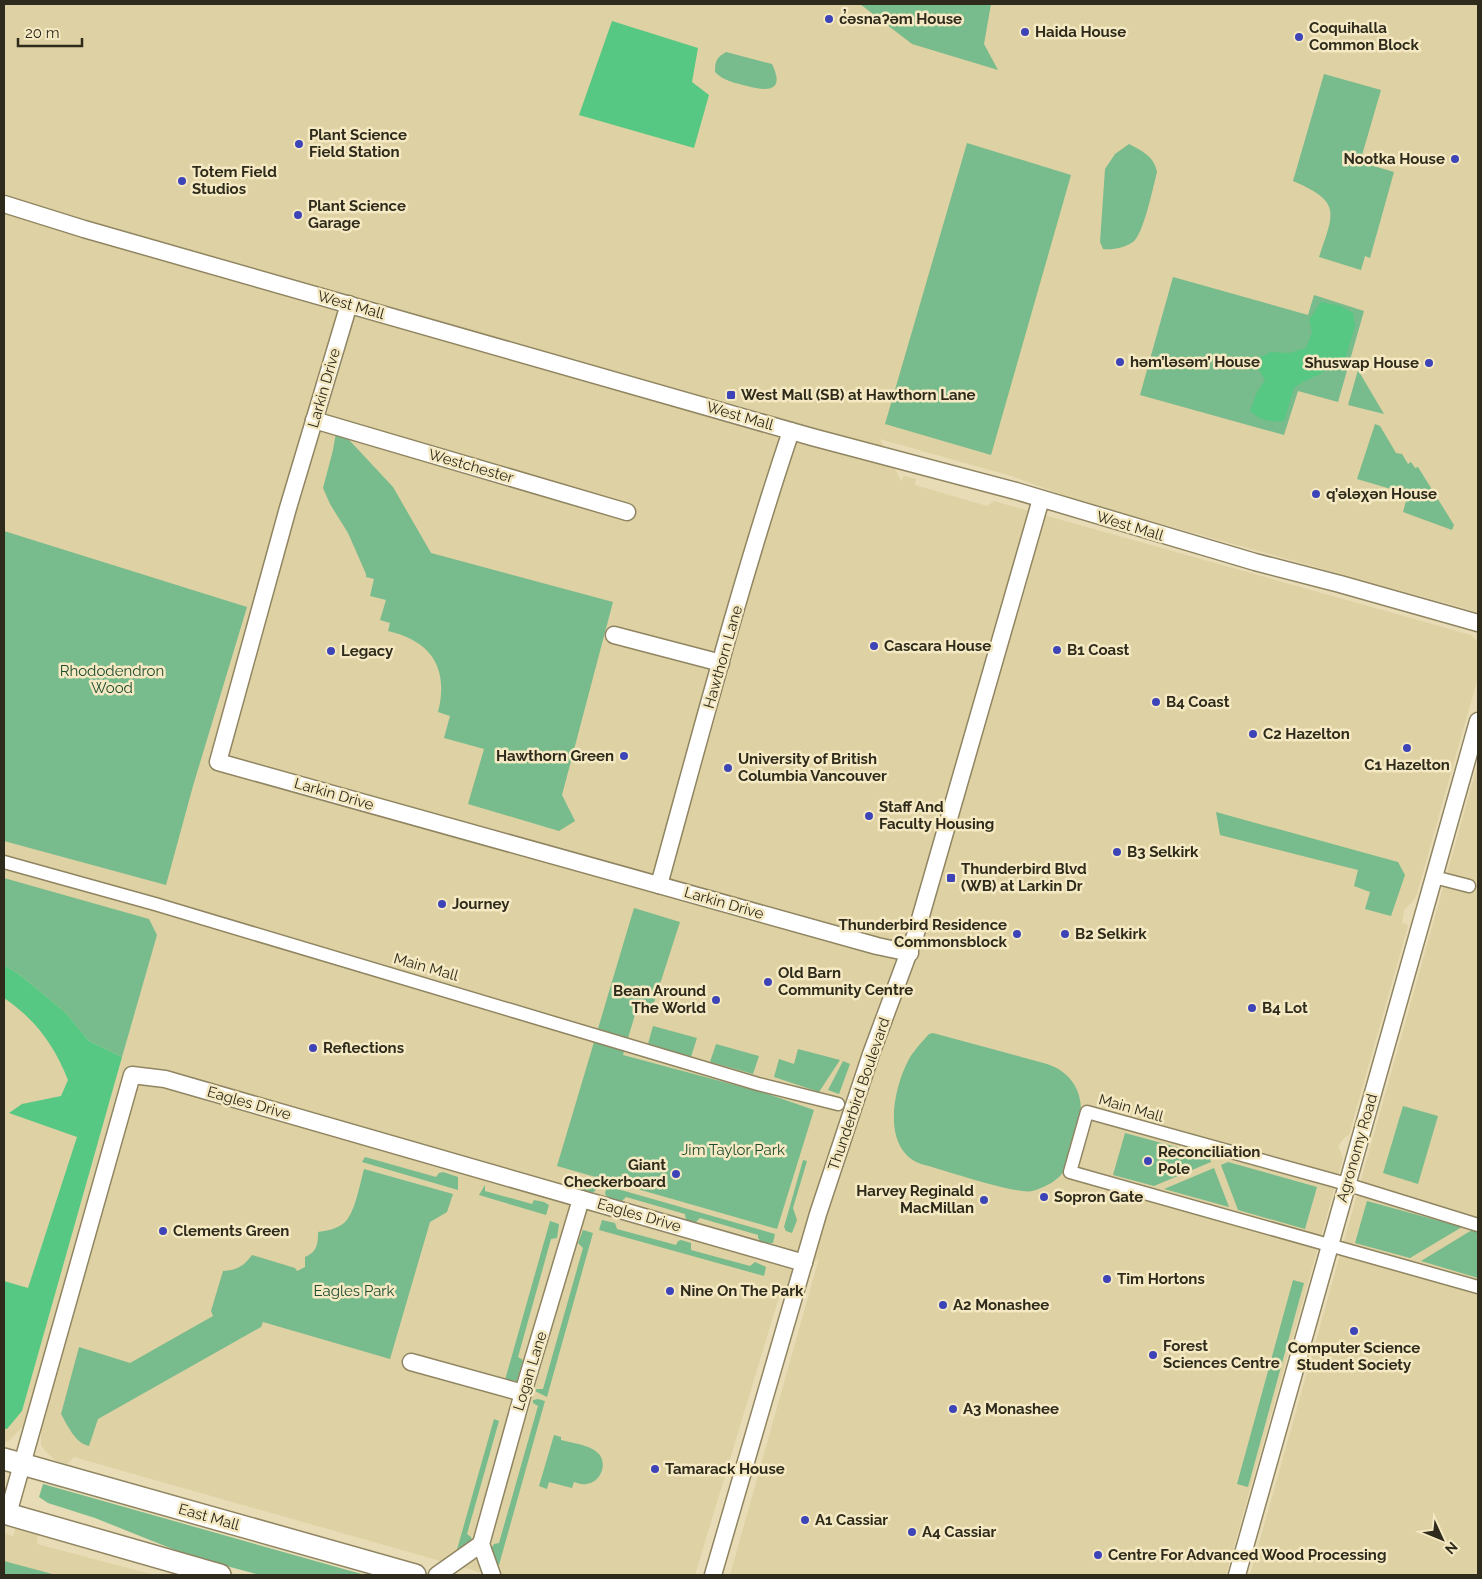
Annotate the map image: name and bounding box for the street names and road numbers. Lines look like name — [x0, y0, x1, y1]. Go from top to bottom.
street label: West Mall — [315, 287, 388, 323]
street label: Larkin Drive — [304, 346, 344, 430]
street label: West Mall — [704, 398, 777, 434]
street label: Westchester — [426, 445, 516, 487]
street label: West Mall — [1094, 507, 1166, 545]
street label: Hawthorn Lane — [700, 603, 746, 710]
street label: Larkin Drive — [292, 774, 376, 814]
street label: Larkin Drive — [682, 883, 766, 923]
street label: Main Mall — [392, 949, 461, 985]
street label: Thunderbird Boulevard — [824, 1015, 894, 1173]
street label: Eagles Drive — [205, 1082, 293, 1124]
street label: Main Mall — [1097, 1090, 1166, 1126]
street label: Agronomy Road — [1333, 1092, 1381, 1204]
street label: Eagles Drive — [595, 1194, 683, 1236]
street label: Logan Lane — [509, 1329, 551, 1413]
street label: East Mall — [176, 1500, 243, 1535]

